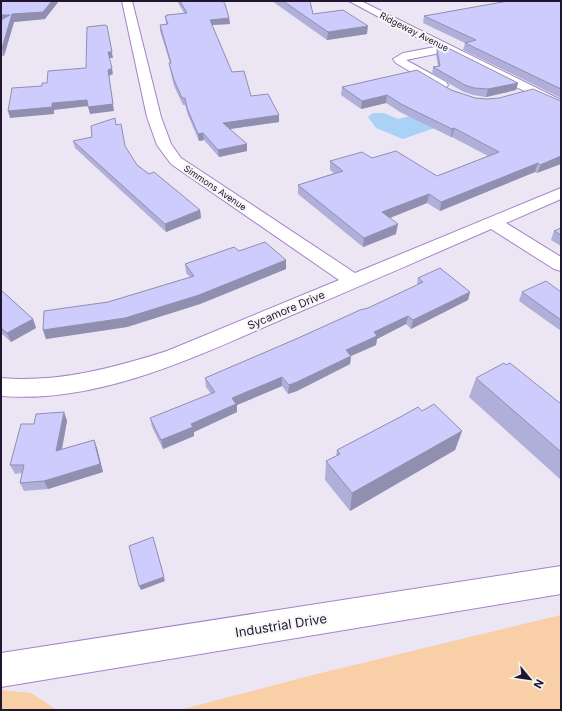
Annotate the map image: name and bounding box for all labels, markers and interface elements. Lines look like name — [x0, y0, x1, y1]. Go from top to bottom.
street label: Ridgeway Avenue — [378, 9, 450, 54]
street label: Simmons Avenue — [182, 163, 249, 213]
street label: Sycamore Drive — [245, 287, 327, 333]
street label: Industrial Drive — [234, 610, 328, 640]
north arrow — [510, 659, 550, 699]
text: N — [531, 677, 547, 691]

